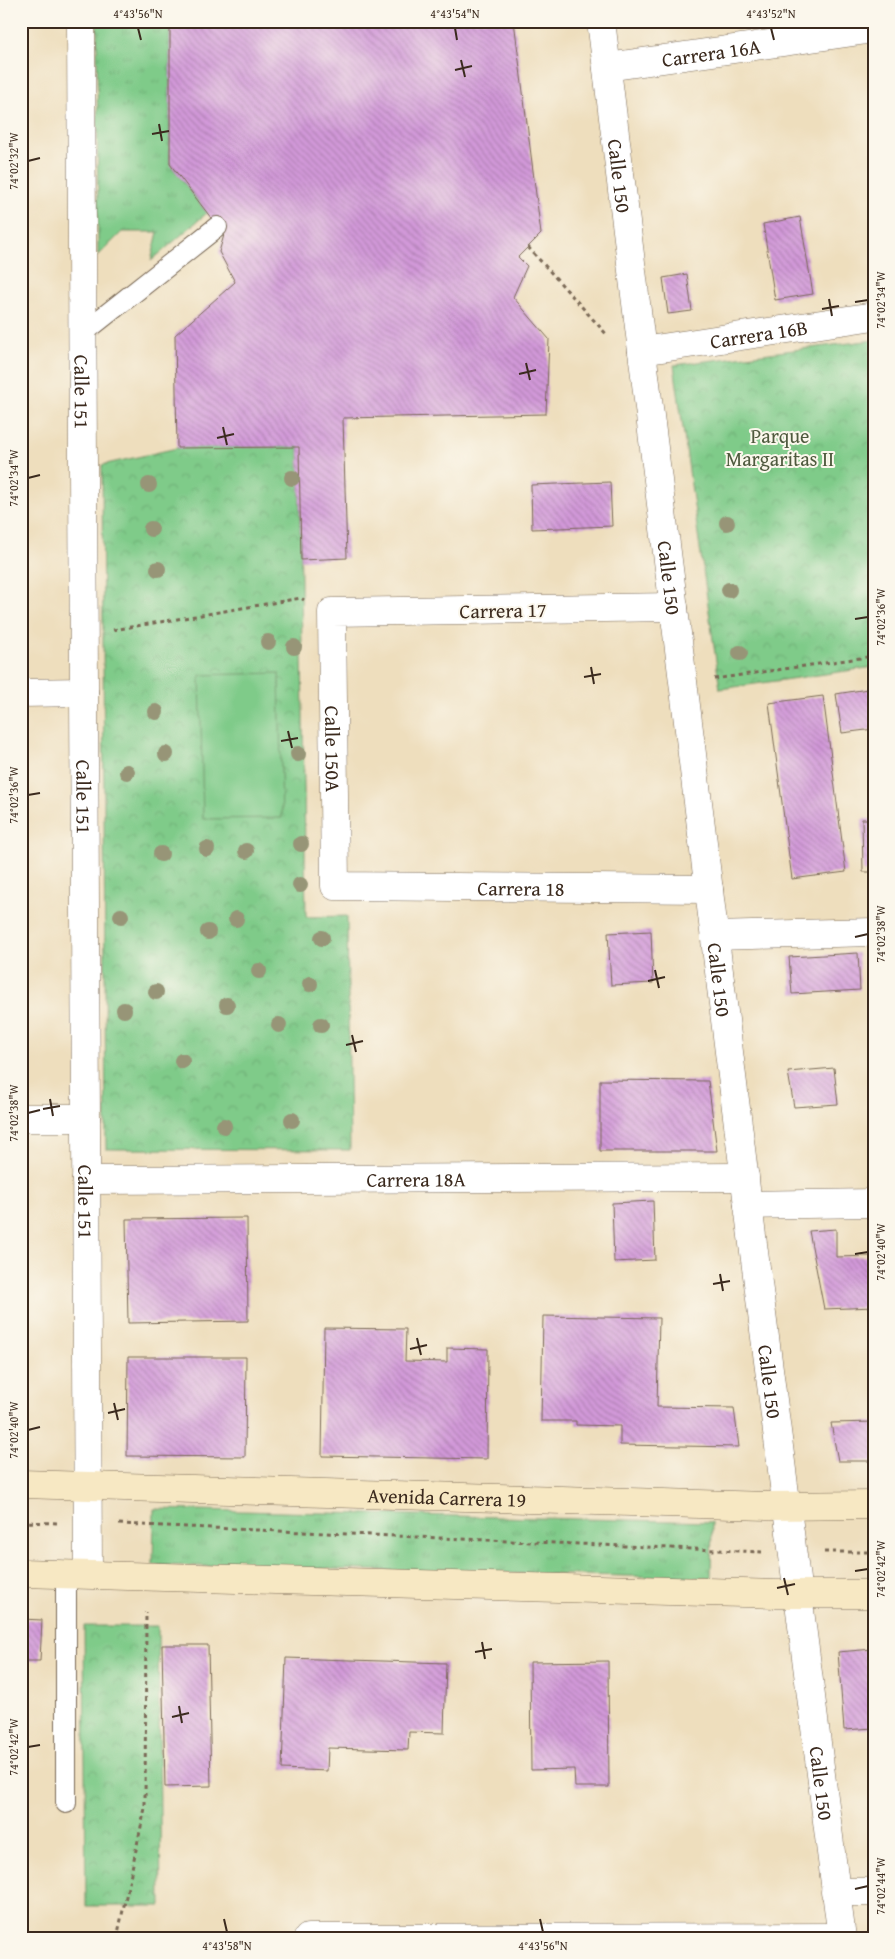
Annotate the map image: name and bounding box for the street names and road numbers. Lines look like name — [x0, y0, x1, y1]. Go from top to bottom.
street label: Carrera 16A — [660, 31, 762, 74]
street label: Calle 150 — [601, 137, 639, 214]
street label: Carrera 16B — [708, 312, 810, 355]
street label: Calle 151 — [68, 355, 97, 429]
street label: Calle 150 — [651, 539, 689, 616]
street label: Carrera 17 — [459, 595, 547, 625]
street label: Calle 150A — [319, 706, 348, 792]
street label: Calle 151 — [70, 760, 99, 834]
street label: Carrera 18 — [477, 873, 565, 902]
street label: Calle 150 — [701, 941, 739, 1018]
street label: Carrera 18A — [366, 1164, 466, 1193]
street label: Calle 151 — [72, 1165, 101, 1239]
street label: Calle 150 — [752, 1343, 790, 1420]
street label: Avenida Carrera 19 — [367, 1480, 526, 1513]
street label: Calle 150 — [803, 1744, 841, 1822]

